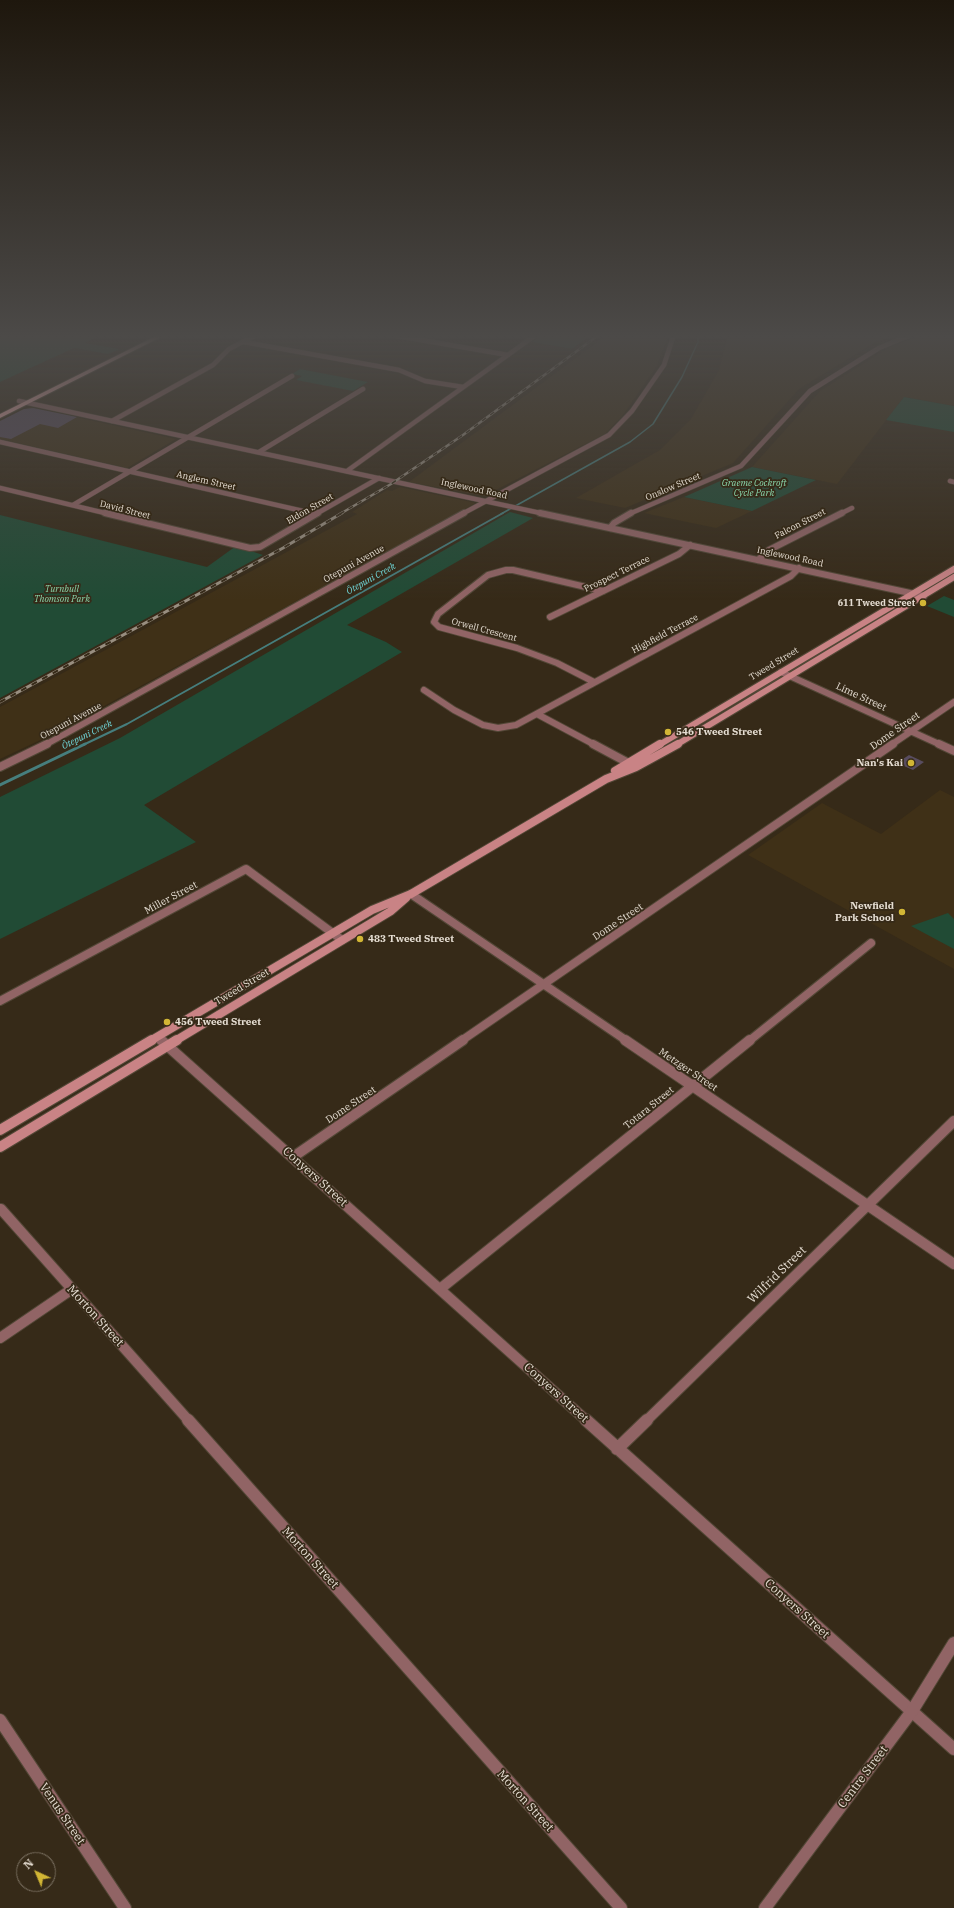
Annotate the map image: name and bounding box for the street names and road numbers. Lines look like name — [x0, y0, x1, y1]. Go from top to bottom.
street label: Anglem Street — [175, 469, 237, 493]
street label: Onslow Street — [644, 471, 702, 503]
street label: Inglewood Road — [440, 477, 508, 501]
street label: Eldon Street — [285, 491, 335, 527]
street label: David Street — [99, 499, 151, 521]
street label: Falcon Street — [773, 507, 827, 541]
street label: Otepuni Avenue — [322, 543, 386, 585]
street label: Inglewood Road — [756, 545, 824, 569]
street label: Prospect Terrace — [582, 553, 652, 595]
street label: Highfield Terrace — [630, 612, 700, 656]
street label: Orwell Crescent — [450, 616, 518, 644]
street label: Tweed Street — [747, 645, 801, 683]
street label: Lime Street — [834, 680, 888, 714]
street label: Otepuni Avenue — [39, 700, 103, 742]
street label: Dome Street — [868, 709, 922, 753]
street label: Miller Street — [143, 879, 199, 917]
street label: Dome Street — [591, 901, 645, 943]
street label: Tweed Street — [213, 966, 271, 1008]
street label: Metzger Street — [656, 1046, 720, 1094]
street label: Dome Street — [324, 1084, 378, 1126]
street label: Totara Street — [622, 1084, 676, 1132]
street label: Conyers Street — [280, 1144, 350, 1210]
street label: Wilfrid Street — [745, 1243, 809, 1307]
street label: Morton Street — [64, 1282, 126, 1350]
street label: Conyers Street — [521, 1360, 591, 1426]
street label: Morton Street — [279, 1524, 341, 1592]
street label: Conyers Street — [762, 1576, 832, 1642]
street label: Centre Street — [835, 1743, 891, 1811]
street label: Morton Street — [494, 1767, 556, 1835]
street label: Venus Street — [36, 1780, 88, 1848]

